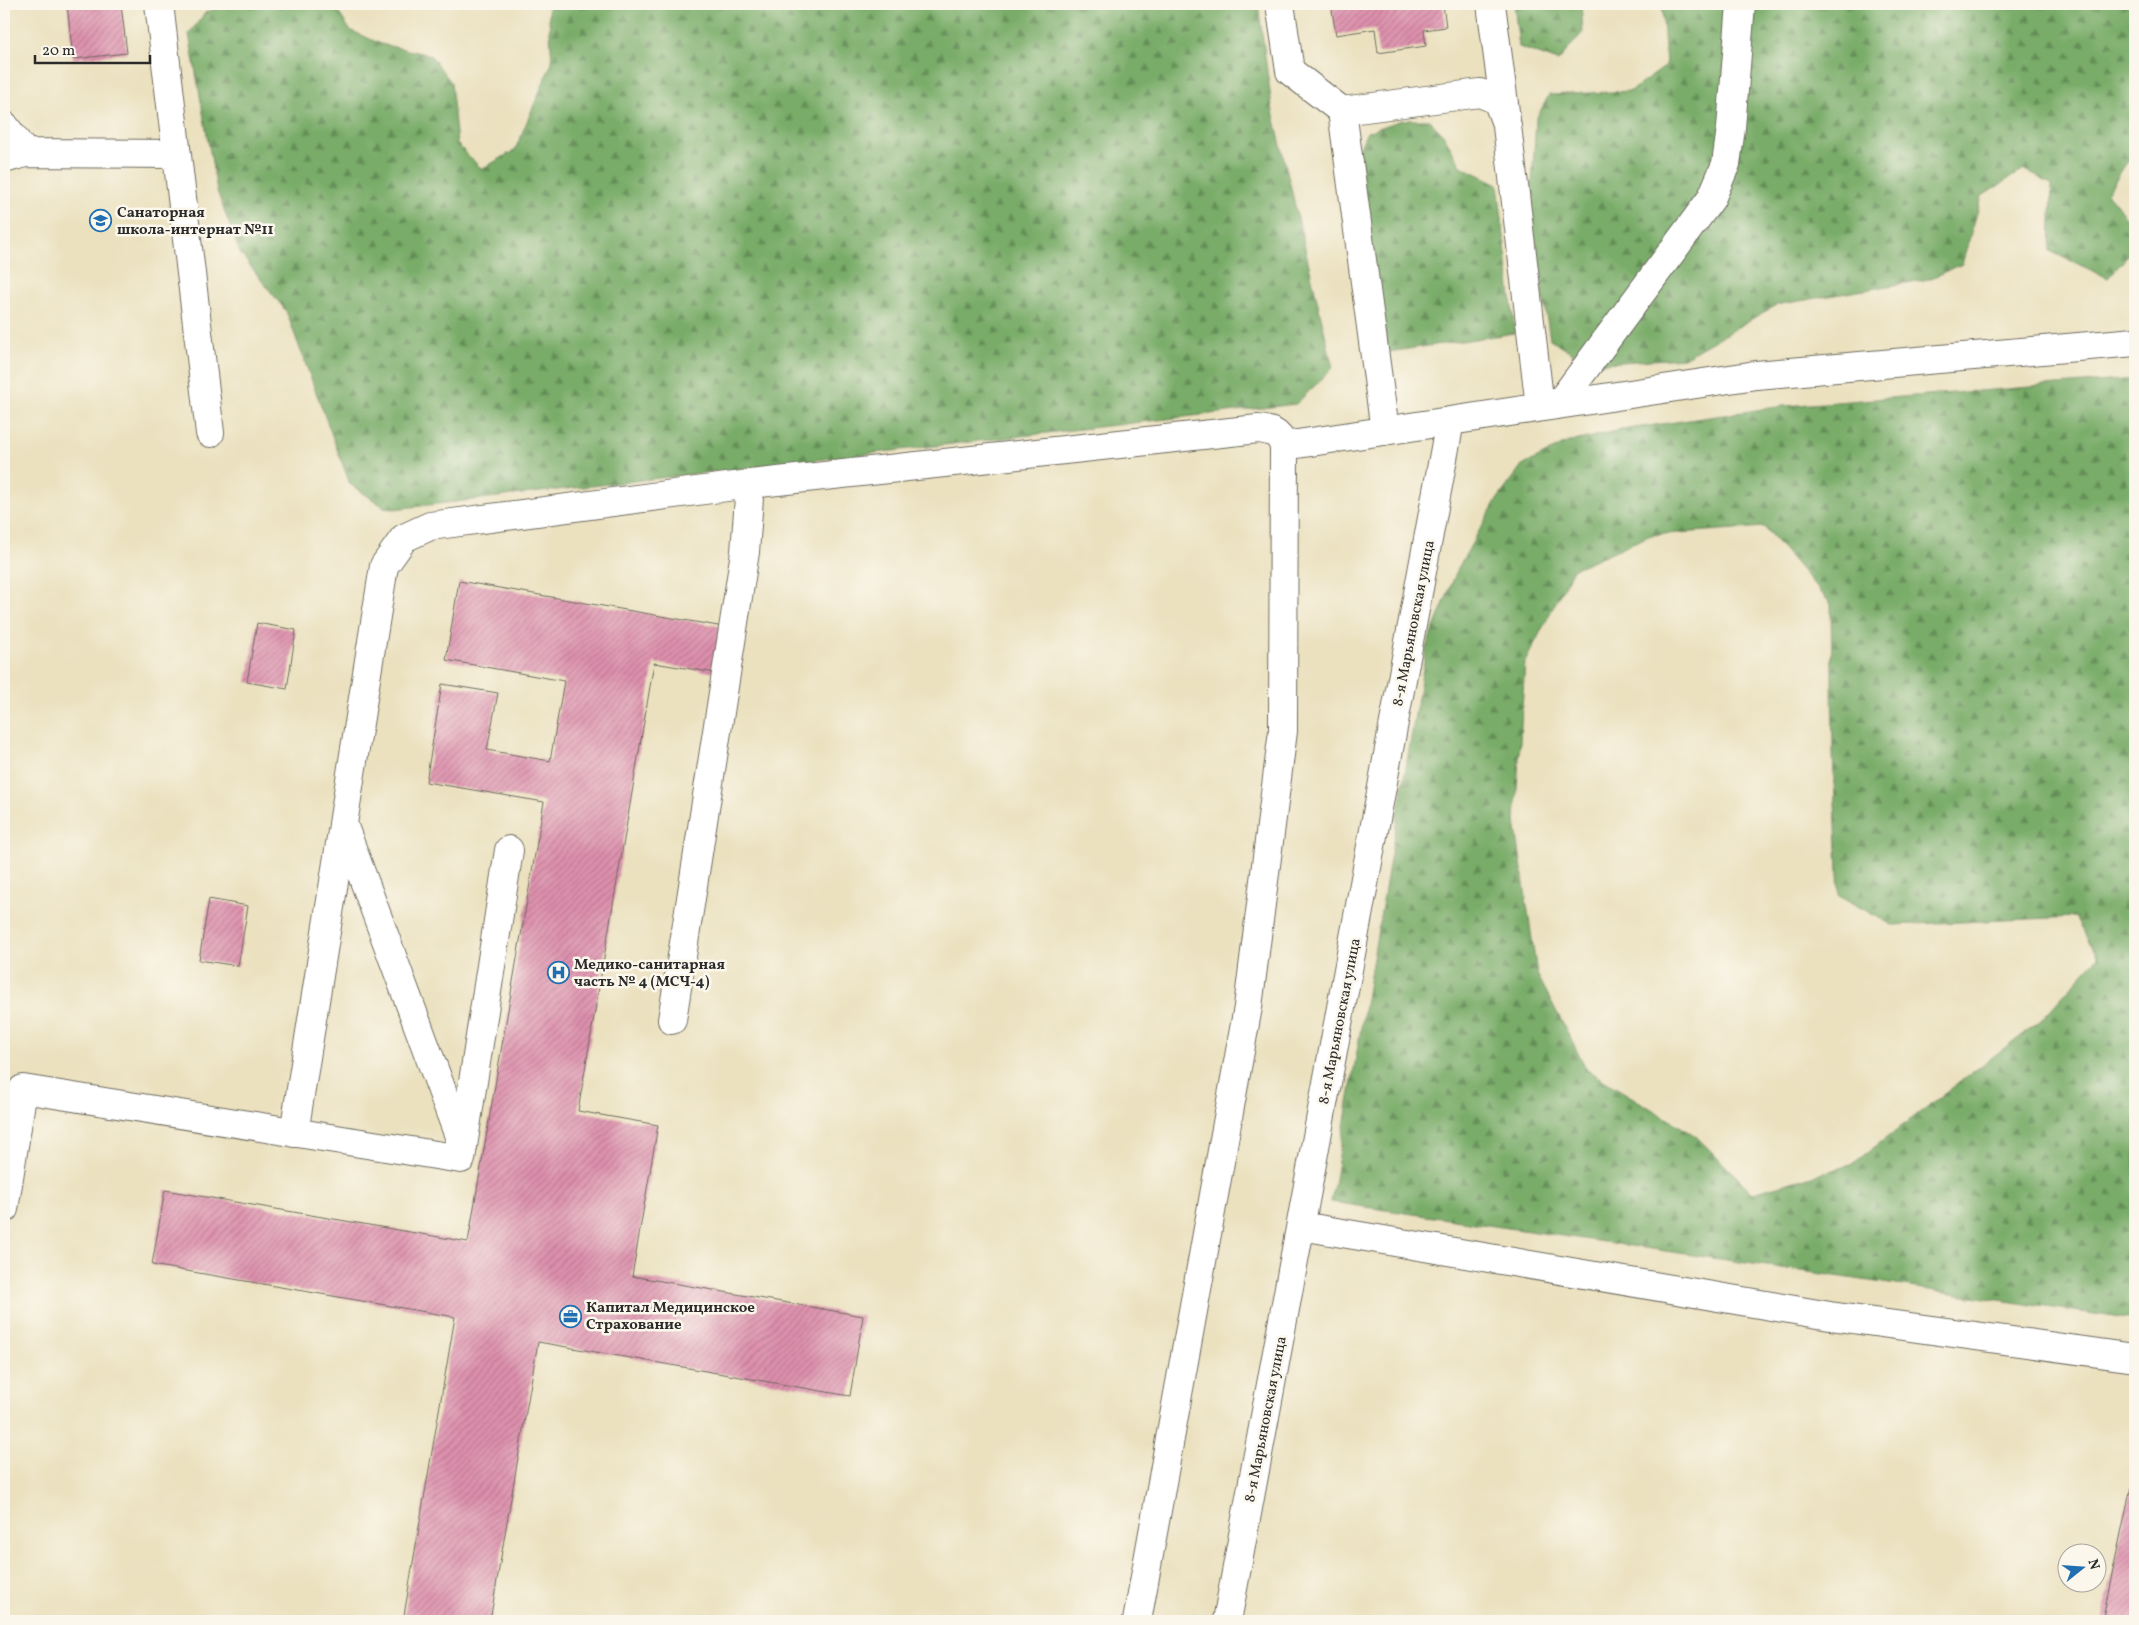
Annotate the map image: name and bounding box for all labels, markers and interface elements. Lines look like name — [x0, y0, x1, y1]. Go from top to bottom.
scale bar — [35, 32, 150, 64]
text: 20 m — [42, 41, 75, 62]
place label: Санаторная школа-интернат №11 — [117, 203, 274, 241]
school or university icon: Санаторная школа-интернат №11 — [89, 209, 113, 233]
street label: 8-я Марьяновская улица — [1388, 538, 1441, 708]
street label: 8-я Марьяновская улица — [1314, 936, 1367, 1106]
place label: Медико-санитарная часть № 4 (МСЧ-4) — [574, 955, 725, 993]
hospital icon: Медико-санитарная часть № 4 (МСЧ-4) — [546, 961, 570, 985]
place label: Капитал Медицинское Страхование — [586, 1298, 755, 1336]
office icon: Капитал Медицинское Страхование — [558, 1304, 582, 1328]
street label: 8-я Марьяновская улица — [1240, 1334, 1293, 1504]
north arrow — [2056, 1542, 2106, 1592]
text: N — [2082, 1557, 2104, 1572]

